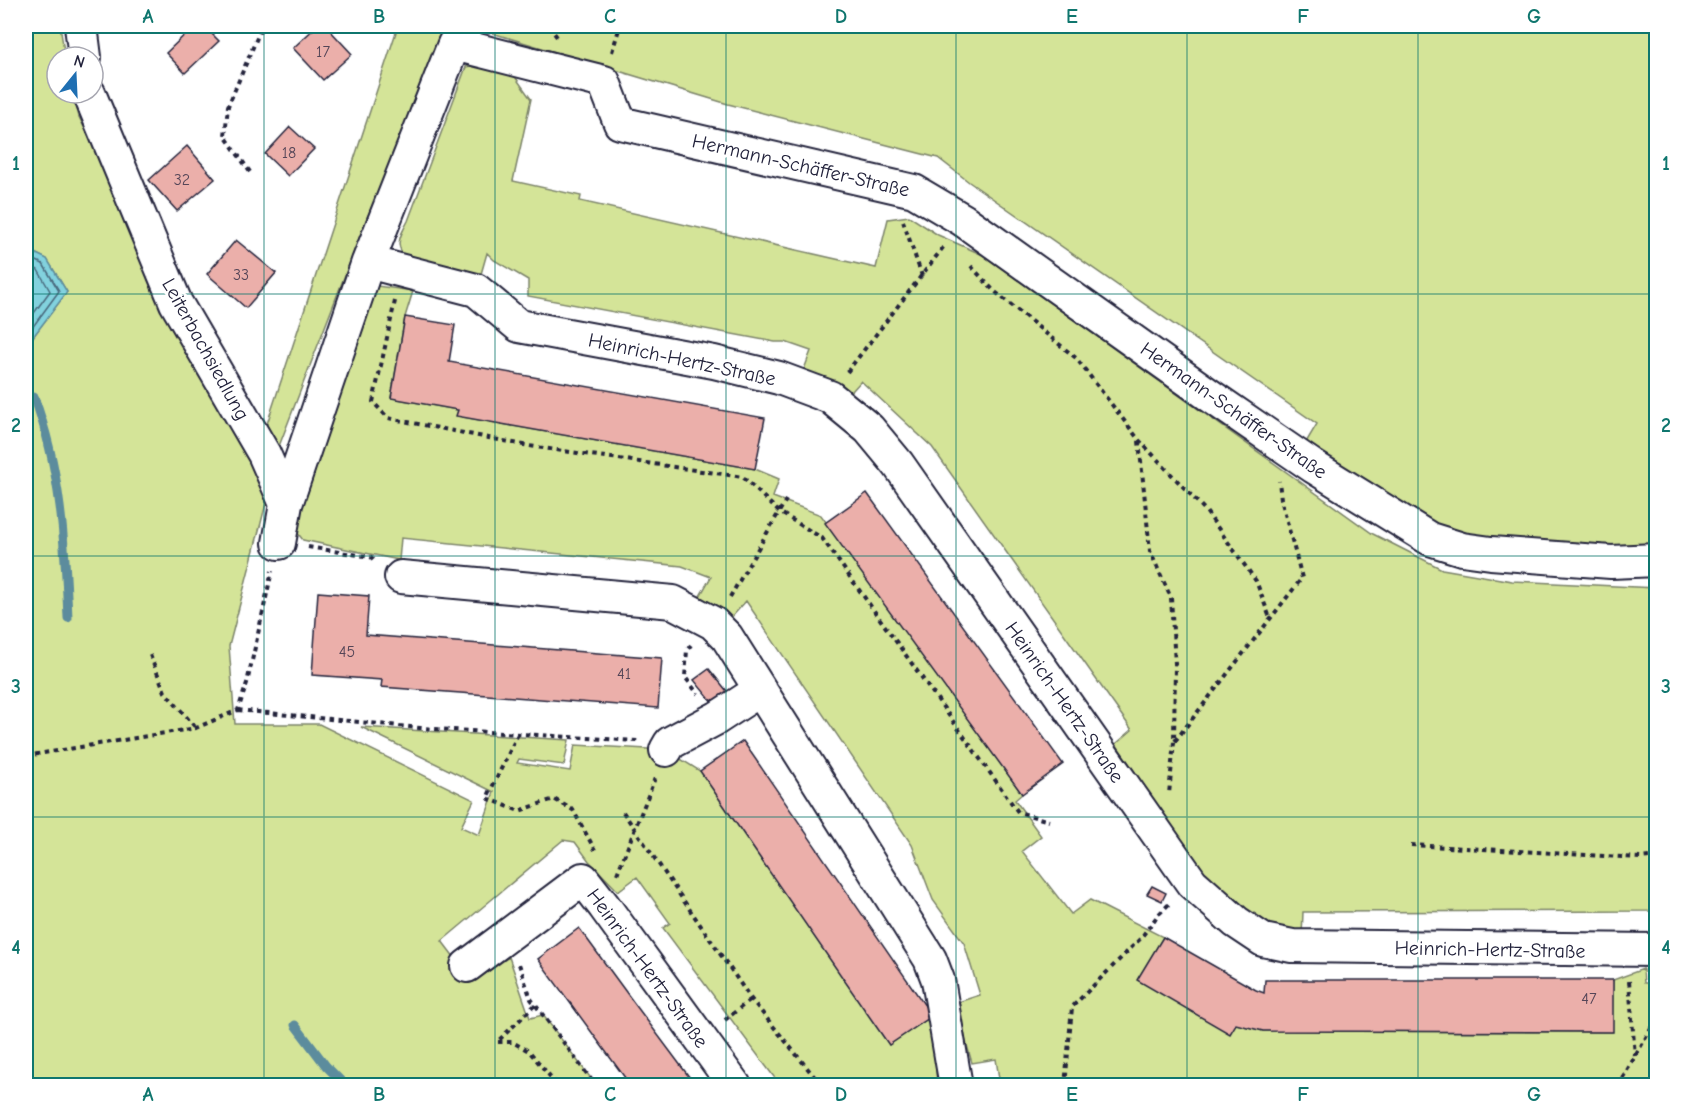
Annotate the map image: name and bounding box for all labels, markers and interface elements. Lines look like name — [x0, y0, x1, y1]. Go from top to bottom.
text: A — [142, 5, 154, 28]
text: B — [373, 5, 385, 28]
text: C — [604, 5, 616, 28]
text: D — [835, 5, 847, 28]
text: E — [1066, 5, 1078, 28]
text: F — [1297, 5, 1309, 28]
text: G — [1527, 5, 1541, 28]
house number: 17 — [316, 43, 330, 61]
north arrow — [45, 45, 105, 105]
text: N — [72, 52, 87, 72]
street label: Hermann-Schäffer-Straße — [690, 129, 912, 202]
house number: 18 — [282, 144, 296, 162]
text: 1 — [12, 152, 20, 175]
text: 1 — [1662, 152, 1670, 175]
house number: 32 — [174, 171, 190, 189]
house number: 33 — [233, 266, 249, 284]
street label: Leiterbachsiedlung — [157, 274, 254, 424]
street label: Heinrich-Hertz-Straße — [586, 328, 778, 391]
street label: Hermann-Schäffer-Straße — [1136, 337, 1331, 484]
text: 2 — [11, 414, 21, 437]
text: 2 — [1661, 414, 1671, 437]
street label: Heinrich-Hertz-Straße — [1000, 617, 1129, 787]
house number: 45 — [339, 643, 355, 661]
house number: 41 — [617, 665, 631, 683]
text: 3 — [11, 675, 21, 698]
text: 3 — [1661, 675, 1671, 698]
street label: Heinrich-Hertz-Straße — [582, 884, 713, 1052]
text: 4 — [11, 936, 21, 959]
street label: Heinrich-Hertz-Straße — [1394, 936, 1586, 963]
text: 4 — [1661, 936, 1671, 959]
house number: 47 — [1581, 990, 1597, 1008]
text: A — [142, 1083, 154, 1106]
text: B — [373, 1083, 385, 1106]
text: C — [604, 1083, 616, 1106]
text: D — [835, 1083, 847, 1106]
text: E — [1066, 1083, 1078, 1106]
text: F — [1297, 1083, 1309, 1106]
text: G — [1527, 1083, 1541, 1106]

